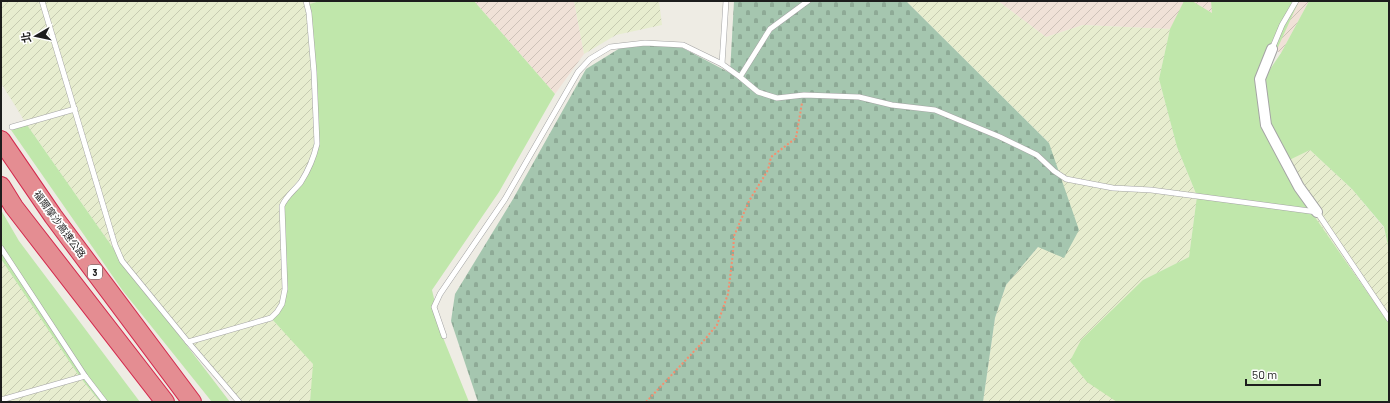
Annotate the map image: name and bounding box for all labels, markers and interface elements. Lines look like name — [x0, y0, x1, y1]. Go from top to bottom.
north arrow — [16, 16, 56, 56]
text: 北 — [18, 31, 33, 44]
street label: 福爾摩沙高速公路 — [32, 188, 88, 260]
road number: 3 — [88, 265, 102, 279]
scale bar — [1246, 361, 1320, 387]
text: 50 m — [1252, 367, 1277, 381]

